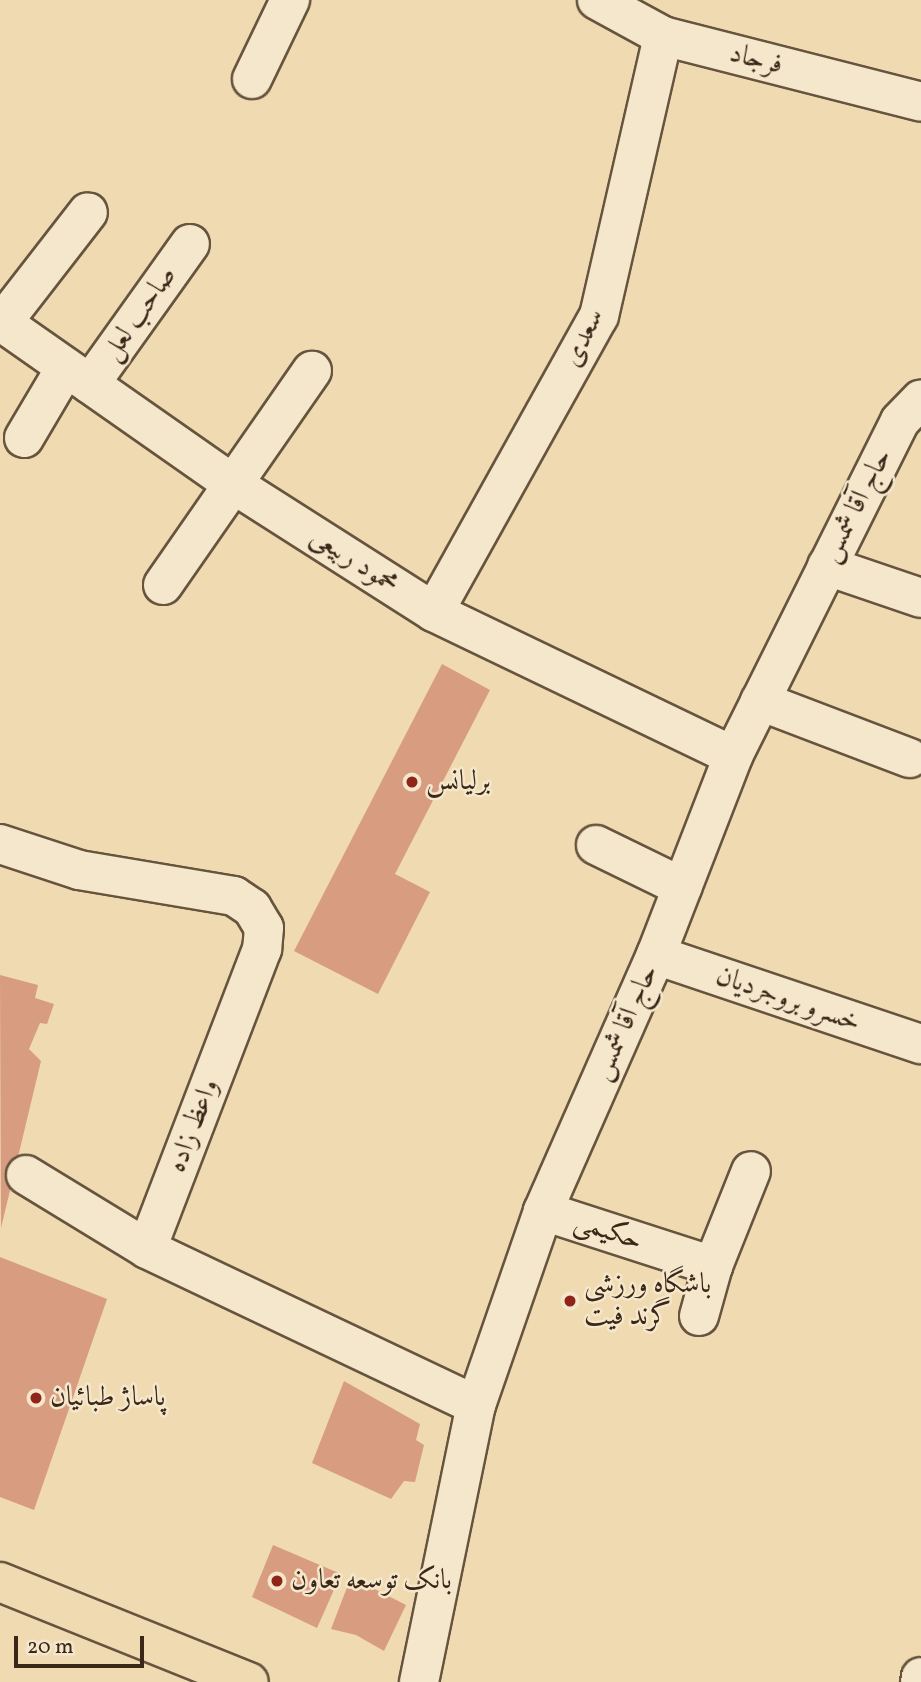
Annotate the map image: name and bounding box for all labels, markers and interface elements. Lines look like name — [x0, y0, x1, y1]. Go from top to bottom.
street label: فرجاد — [726, 37, 786, 83]
street label: صاحب لعل — [95, 260, 185, 368]
street label: سعدی — [556, 303, 612, 373]
street label: حاج آقا شمس — [814, 443, 900, 569]
street label: محمود ربیعی — [304, 520, 404, 602]
place label: برلیانس — [426, 765, 490, 799]
marker: برلیانس — [404, 774, 420, 790]
street label: حاج آقا شمس — [586, 960, 666, 1086]
street label: خسرو بروجردیان — [711, 960, 865, 1040]
street label: واعظ زاده — [161, 1074, 227, 1178]
street label: حکیمی — [570, 1205, 646, 1259]
place label: باشگاه ورزشی گرند فیت — [584, 1268, 711, 1334]
marker: باشگاه ورزشی گرند فیت — [562, 1293, 578, 1309]
place label: پاساژ طبائیان — [50, 1381, 166, 1415]
marker: پاساژ طبائیان — [28, 1390, 44, 1406]
place label: بانک توسعه تعاون — [291, 1564, 452, 1598]
marker: بانک توسعه تعاون — [269, 1573, 285, 1589]
scale bar — [18, 1622, 147, 1666]
text: 20 m — [27, 1633, 73, 1662]

